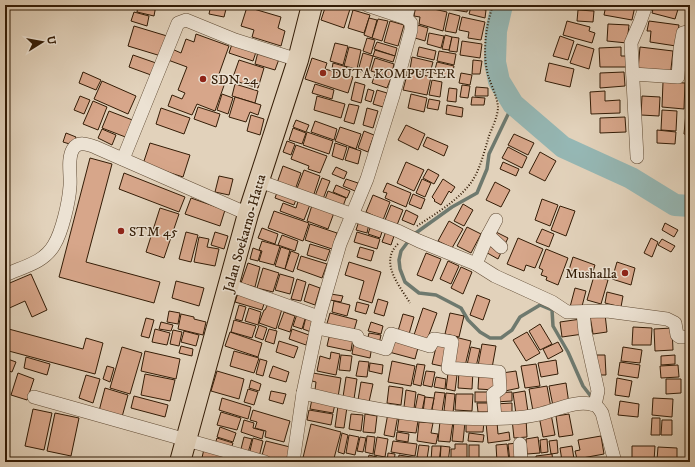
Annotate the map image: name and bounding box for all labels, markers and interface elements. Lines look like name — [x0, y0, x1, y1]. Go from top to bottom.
north arrow — [22, 22, 62, 62]
text: U — [43, 35, 59, 46]
place label: DUTA KOMPUTER — [331, 65, 456, 83]
marker: DUTA KOMPUTER — [318, 68, 328, 78]
place label: SDN 24 — [211, 71, 259, 89]
marker: SDN 24 — [198, 74, 208, 84]
street label: Jalan Soekarno-Hatta — [219, 172, 270, 296]
place label: STM 45 — [129, 223, 178, 241]
marker: STM 45 — [116, 226, 126, 236]
place label: Mushalla — [565, 265, 617, 283]
marker: Mushalla — [620, 268, 630, 278]

